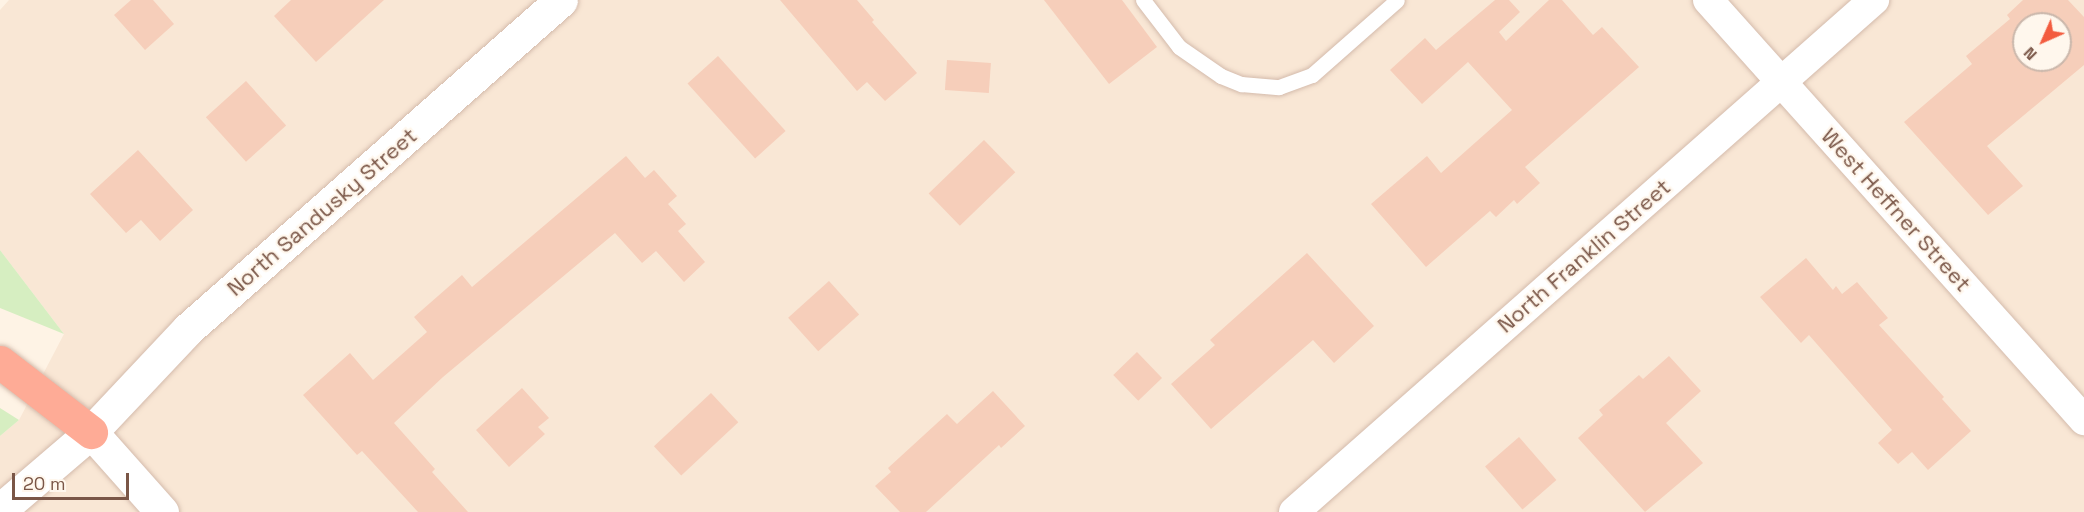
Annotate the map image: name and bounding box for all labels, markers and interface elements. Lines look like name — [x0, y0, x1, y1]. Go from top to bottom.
north arrow — [2012, 12, 2072, 72]
text: N — [2019, 42, 2042, 65]
street label: North Sandusky Street — [222, 122, 422, 302]
street label: West Heffner Street — [1816, 123, 1976, 297]
street label: North Franklin Street — [1492, 174, 1676, 338]
scale bar — [15, 461, 132, 499]
text: 20 m — [23, 472, 66, 495]

